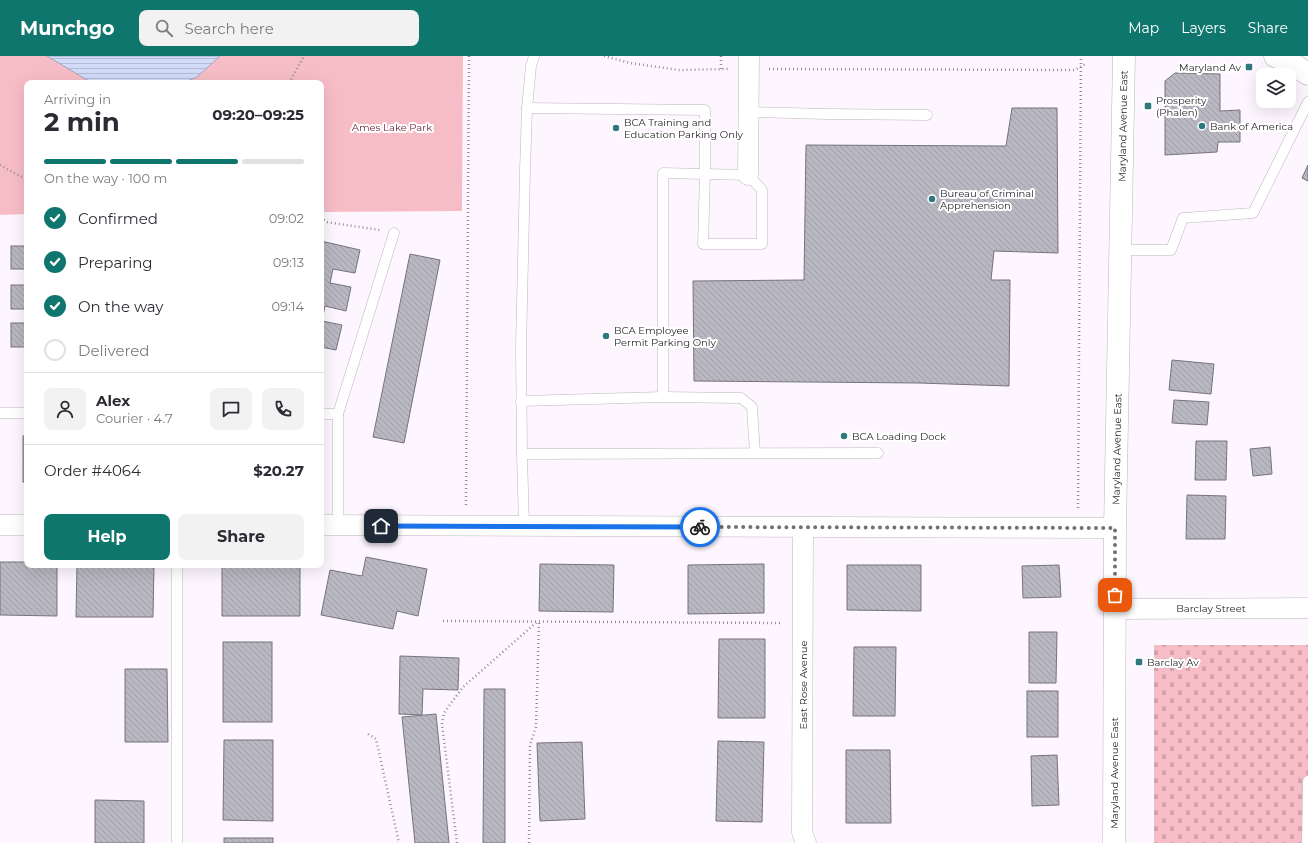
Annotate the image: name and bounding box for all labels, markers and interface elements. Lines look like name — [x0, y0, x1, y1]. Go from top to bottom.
search box — [139, 10, 419, 46]
text: Munchgo — [20, 17, 115, 40]
icon: search — [153, 17, 175, 39]
text: Search here — [185, 19, 274, 38]
text: Map — [1128, 19, 1159, 37]
text: Layers — [1181, 19, 1226, 37]
text: Share — [1248, 19, 1288, 37]
place label: Maryland Av — [1179, 61, 1242, 74]
marker: Maryland Av — [1244, 62, 1254, 72]
map controls — [1256, 68, 1296, 108]
button: layers — [1256, 68, 1296, 108]
street label: Maryland Avenue East — [1116, 70, 1130, 182]
text: Arriving in — [44, 91, 111, 107]
place label: Prosperity (Phalen) — [1156, 94, 1207, 119]
marker: Prosperity (Phalen) — [1143, 101, 1153, 111]
text: 09:20–09:25 — [212, 105, 304, 124]
text: 2 min — [44, 106, 120, 138]
place label: BCA Training and Education Parking Only — [624, 116, 744, 141]
place label: Bank of America — [1210, 120, 1293, 133]
park label: Ames Lake Park — [352, 121, 432, 134]
marker: Bank of America — [1197, 121, 1207, 131]
marker: BCA Training and Education Parking Only — [611, 123, 621, 133]
text: On the way · 100 m — [44, 170, 167, 186]
place label: Bureau of Criminal Apprehension — [940, 187, 1034, 212]
marker: Bureau of Criminal Apprehension — [927, 194, 937, 204]
icon: check — [44, 207, 66, 229]
text: Confirmed — [78, 209, 158, 228]
text: 09:02 — [269, 210, 304, 226]
icon: check — [44, 251, 66, 273]
text: Preparing — [78, 253, 153, 272]
text: 09:13 — [273, 254, 304, 270]
icon: check — [44, 295, 66, 317]
text: On the way — [78, 297, 163, 316]
text: 09:14 — [271, 298, 304, 314]
place label: BCA Employee Permit Parking Only — [614, 324, 716, 349]
marker: BCA Employee Permit Parking Only — [601, 331, 611, 341]
text: Delivered — [78, 341, 150, 360]
button: person — [44, 388, 86, 430]
button: chat — [210, 388, 252, 430]
button: phone — [262, 388, 304, 430]
text: Alex — [96, 391, 130, 410]
street label: Maryland Avenue East — [1110, 393, 1124, 505]
text: Courier · 4.7 — [96, 410, 173, 426]
place label: BCA Loading Dock — [852, 430, 946, 443]
marker: BCA Loading Dock — [839, 431, 849, 441]
text: Order #4064 — [44, 461, 141, 480]
text: $20.27 — [253, 461, 304, 480]
courier — [680, 507, 720, 547]
pin — [364, 509, 398, 543]
button: Help — [44, 514, 170, 560]
button: Share — [178, 514, 304, 560]
icon: home — [370, 515, 392, 537]
icon: bike — [689, 516, 711, 538]
pin — [1098, 578, 1132, 612]
icon: bag — [1104, 584, 1126, 606]
street label: Barclay Street — [1176, 602, 1246, 615]
street label: East Rose Avenue — [797, 641, 810, 729]
place label: Barclay Av — [1147, 656, 1199, 669]
marker: Barclay Av — [1134, 657, 1144, 667]
street label: Maryland Avenue East — [1108, 717, 1121, 829]

